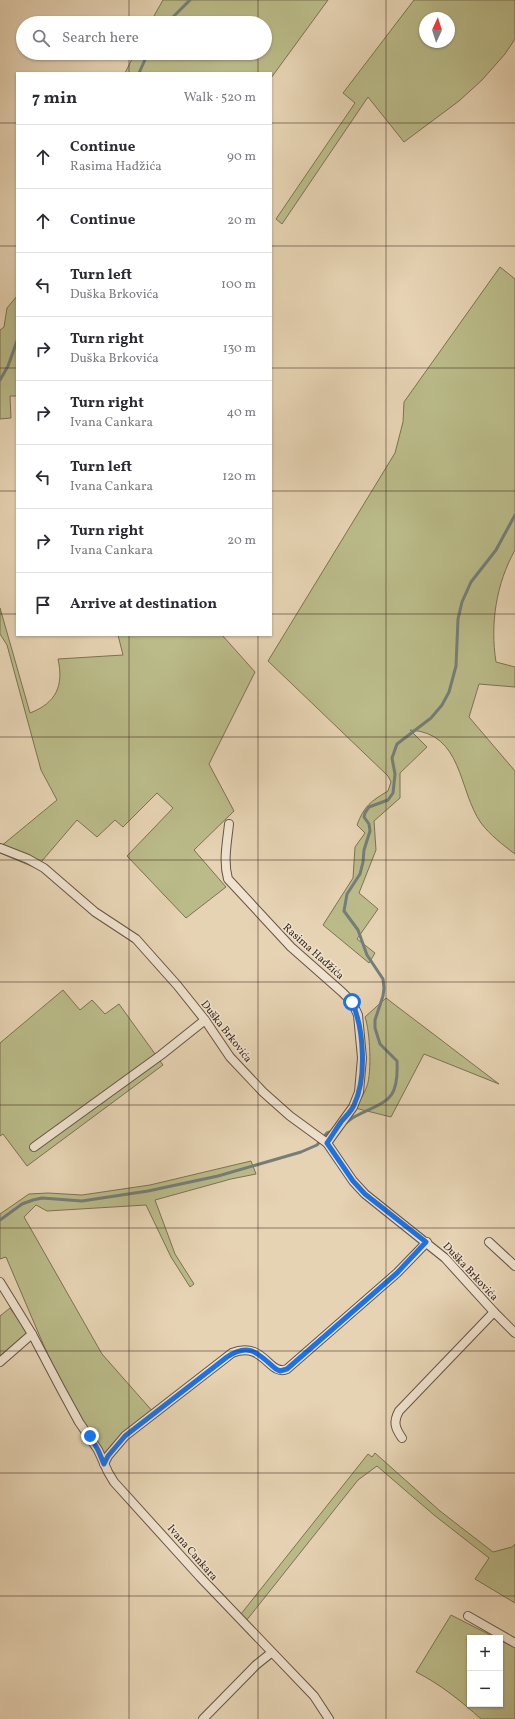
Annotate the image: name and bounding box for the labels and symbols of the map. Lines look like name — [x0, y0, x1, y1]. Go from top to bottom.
north arrow — [419, 12, 455, 48]
street label: Rasima Hađžića — [279, 921, 347, 984]
route start — [343, 993, 361, 1011]
street label: Duška Brkovića — [197, 998, 255, 1067]
street label: Duška Brkovića — [439, 1239, 501, 1305]
route end — [81, 1427, 99, 1445]
street label: Ivana Cankara — [163, 1522, 221, 1585]

